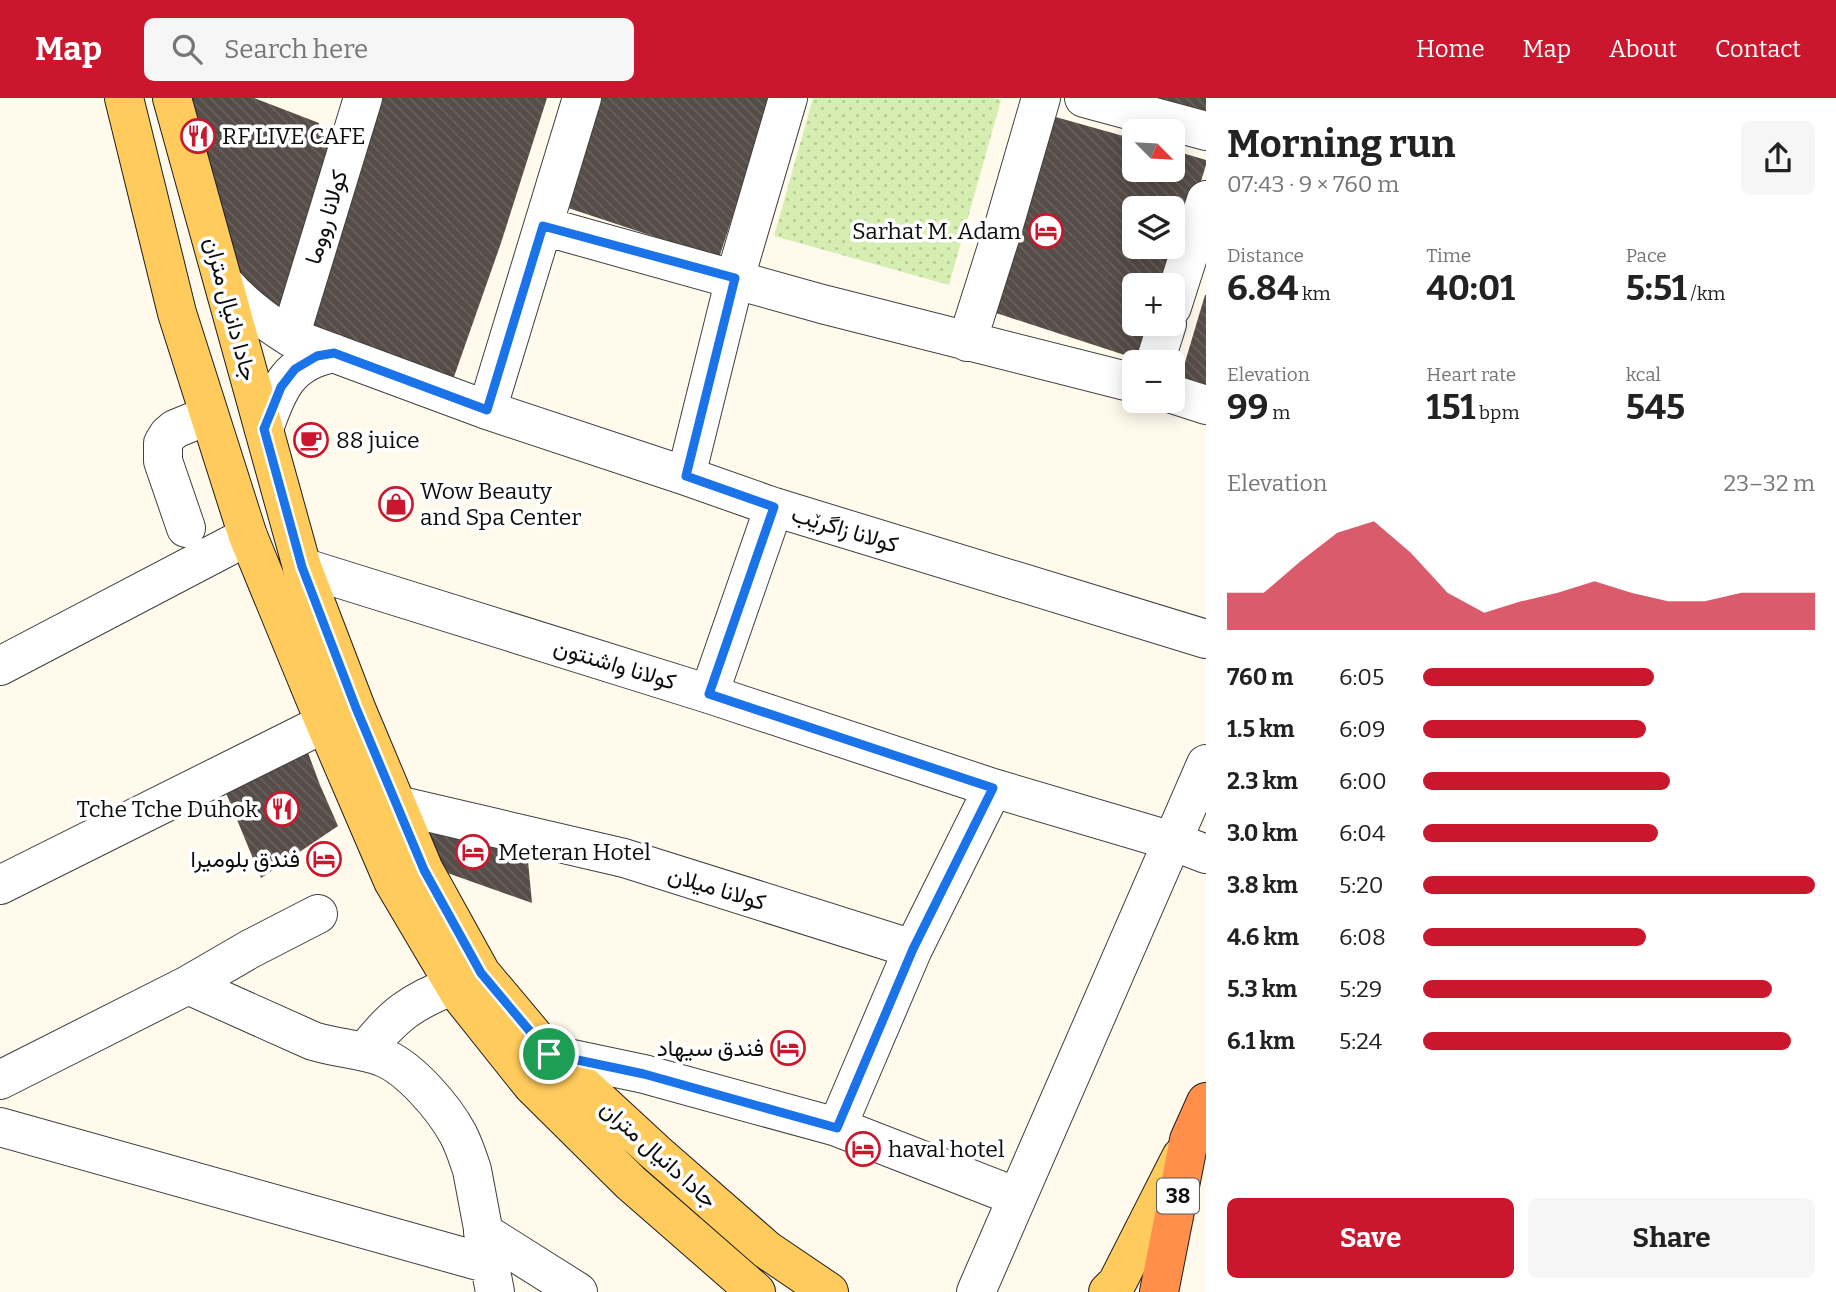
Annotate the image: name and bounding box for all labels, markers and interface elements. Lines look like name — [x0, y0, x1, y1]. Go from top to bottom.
search box — [144, 18, 634, 81]
text: Map — [35, 29, 102, 69]
icon: search — [168, 30, 206, 68]
text: Search here — [224, 34, 368, 65]
text: Home — [1416, 35, 1485, 63]
text: Map — [1523, 35, 1571, 63]
text: About — [1609, 35, 1677, 63]
text: Contact — [1715, 35, 1801, 63]
restaurant icon: RF LIVE CAFE — [179, 117, 217, 155]
north arrow — [1122, 119, 1185, 182]
map controls — [1122, 119, 1185, 413]
text: Morning run — [1227, 121, 1455, 167]
button: share — [1741, 121, 1815, 195]
place label: RF LIVE CAFE — [222, 122, 366, 150]
street label: كولانا رووما — [298, 167, 355, 268]
text: 07:43 · 9 × 760 m — [1227, 170, 1399, 198]
button: layers — [1122, 196, 1185, 259]
hotel icon: Sarhat M. Adam — [1027, 212, 1065, 250]
place label: Sarhat M. Adam — [852, 217, 1021, 245]
street label: جادا دانيال متران — [197, 234, 264, 384]
text: Distance — [1227, 244, 1304, 267]
text: Time — [1426, 244, 1471, 267]
text: Pace — [1626, 244, 1667, 267]
text: 6.84 — [1227, 267, 1298, 309]
text: 40:01 — [1426, 267, 1515, 309]
text: 5:51 — [1626, 267, 1687, 309]
button: + — [1122, 273, 1185, 336]
text: km — [1298, 282, 1331, 305]
text: /km — [1687, 282, 1725, 305]
button: − — [1122, 350, 1185, 413]
text: Elevation — [1227, 363, 1310, 386]
text: Heart rate — [1426, 363, 1516, 386]
text: kcal — [1626, 363, 1661, 386]
text: 99 — [1227, 386, 1268, 428]
text: 151 — [1426, 386, 1475, 428]
text: 545 — [1626, 386, 1685, 428]
text: m — [1268, 401, 1290, 424]
text: bpm — [1475, 401, 1520, 424]
cafe icon: 88 juice — [292, 421, 330, 459]
place label: 88 juice — [336, 426, 420, 454]
text: Elevation — [1227, 469, 1327, 497]
text: 23–32 m — [1723, 469, 1815, 497]
place label: Wow Beauty and Spa Center — [420, 477, 581, 531]
shop icon: Wow Beauty and Spa Center — [377, 485, 415, 523]
street label: كولانا زاگرێب — [788, 500, 902, 559]
street label: كولانا واشنتون — [550, 632, 679, 697]
text: 760 m — [1227, 663, 1293, 691]
text: 6:05 — [1339, 663, 1384, 691]
text: 1.5 km — [1227, 715, 1294, 743]
text: 6:09 — [1339, 715, 1386, 743]
text: 2.3 km — [1227, 767, 1298, 795]
text: 6:00 — [1339, 767, 1387, 795]
restaurant icon: Tche Tche Duhok — [263, 790, 301, 828]
place label: Tche Tche Duhok — [77, 795, 258, 823]
text: 3.0 km — [1227, 819, 1298, 847]
text: 6:04 — [1339, 819, 1386, 847]
hotel icon: Meteran Hotel — [454, 833, 492, 871]
place label: Meteran Hotel — [498, 838, 651, 866]
hotel icon: فندق بلوميرا — [305, 840, 343, 878]
place label: فندق بلوميرا — [191, 845, 300, 874]
street label: كولانا ميلان — [664, 860, 769, 917]
text: 3.8 km — [1227, 871, 1298, 899]
text: 5:20 — [1339, 871, 1383, 899]
text: 4.6 km — [1227, 923, 1299, 951]
text: 6:08 — [1339, 923, 1386, 951]
text: 5.3 km — [1227, 975, 1297, 1003]
text: 5:29 — [1339, 975, 1382, 1003]
pin — [519, 1024, 579, 1084]
text: 6.1 km — [1227, 1027, 1295, 1055]
text: 5:24 — [1339, 1027, 1382, 1055]
hotel icon: فندق سيهاد — [769, 1029, 807, 1067]
place label: فندق سيهاد — [657, 1034, 764, 1063]
icon: arrive — [530, 1035, 568, 1073]
street label: جادا دانيال متران — [594, 1094, 723, 1215]
hotel icon: haval hotel — [844, 1130, 882, 1168]
place label: haval hotel — [888, 1135, 1005, 1163]
road number: 38 — [1157, 1178, 1199, 1214]
button: Save — [1227, 1198, 1514, 1278]
button: Share — [1528, 1198, 1815, 1278]

